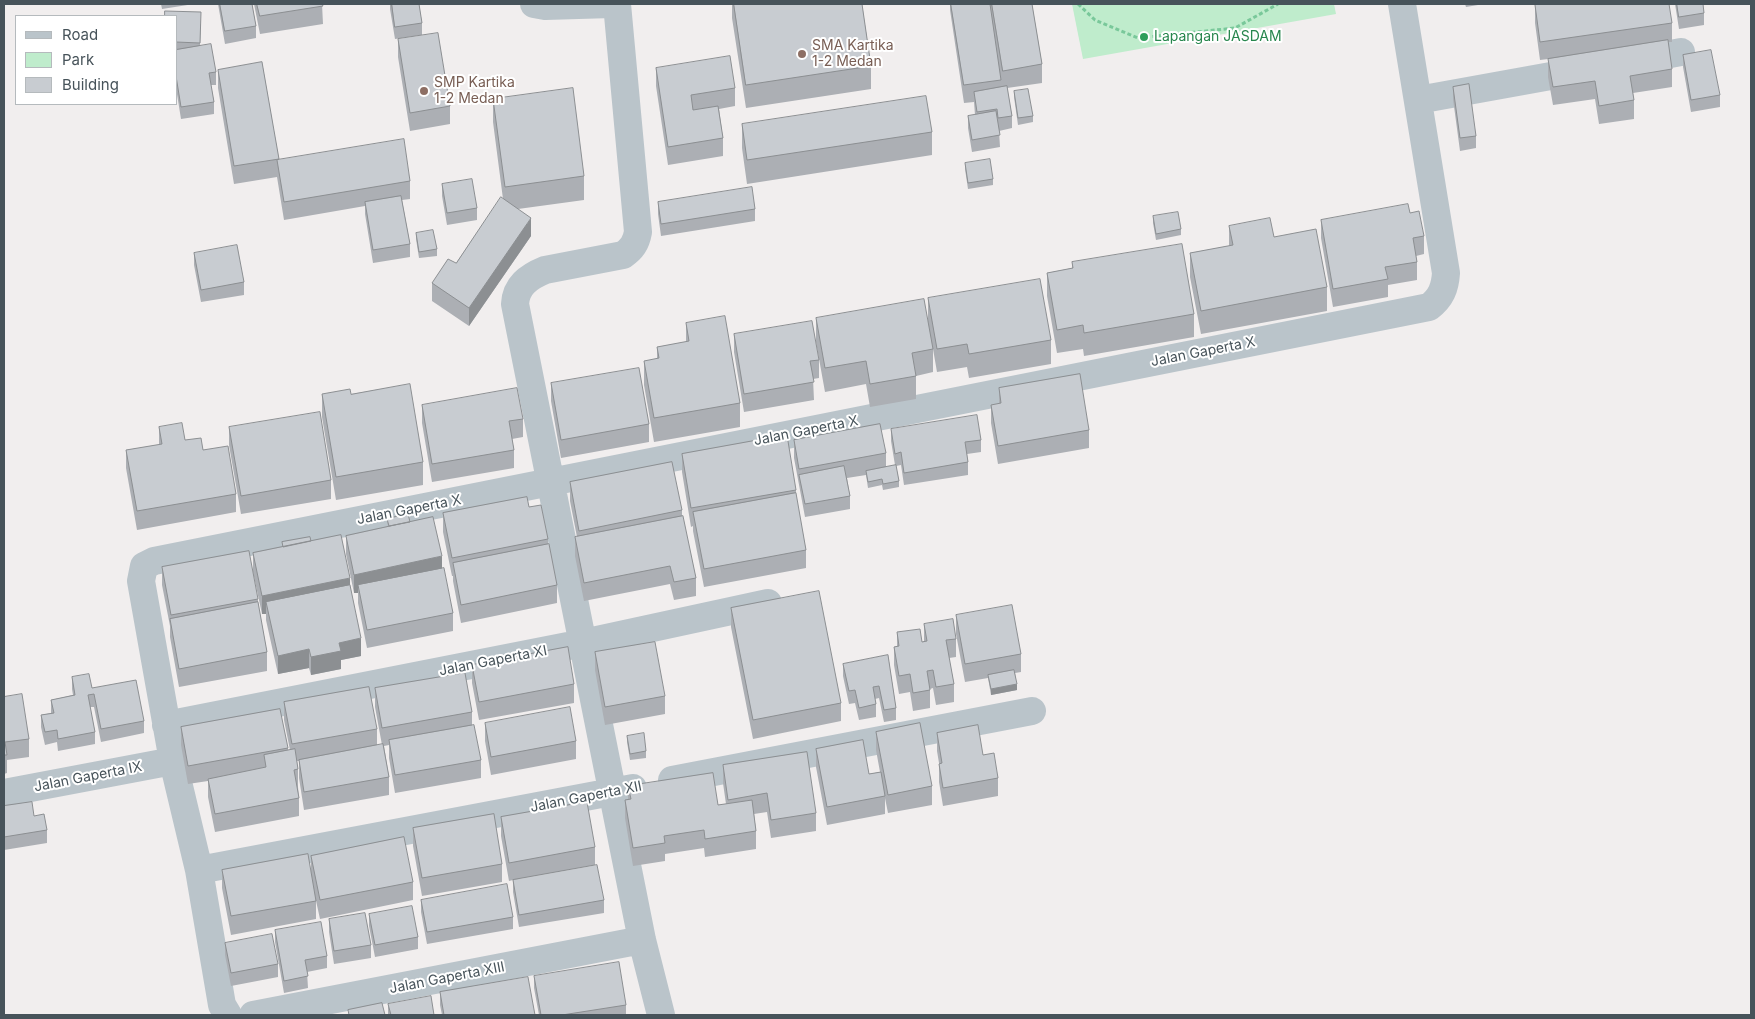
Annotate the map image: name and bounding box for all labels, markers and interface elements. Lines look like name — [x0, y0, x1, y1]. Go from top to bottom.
legend — [15, 15, 178, 105]
text: Road — [62, 25, 98, 44]
place label: Lapangan JASDAM — [1154, 29, 1282, 45]
marker: Lapangan JASDAM — [1138, 31, 1150, 43]
place label: SMA Kartika 1-2 Medan — [812, 38, 893, 70]
marker: SMA Kartika 1-2 Medan — [796, 48, 808, 60]
text: Park — [62, 50, 94, 69]
text: Building — [62, 75, 119, 94]
place label: SMP Kartika 1-2 Medan — [434, 75, 515, 108]
marker: SMP Kartika 1-2 Medan — [418, 85, 430, 97]
street label: Jalan Gaperta X — [1149, 334, 1257, 370]
street label: Jalan Gaperta X — [752, 413, 860, 449]
street label: Jalan Gaperta X — [355, 492, 463, 528]
street label: Jalan Gaperta XI — [438, 642, 548, 680]
street label: Jalan Gaperta IX — [33, 758, 143, 796]
street label: Jalan Gaperta XII — [529, 778, 643, 816]
street label: Jalan Gaperta XIII — [388, 959, 506, 997]

